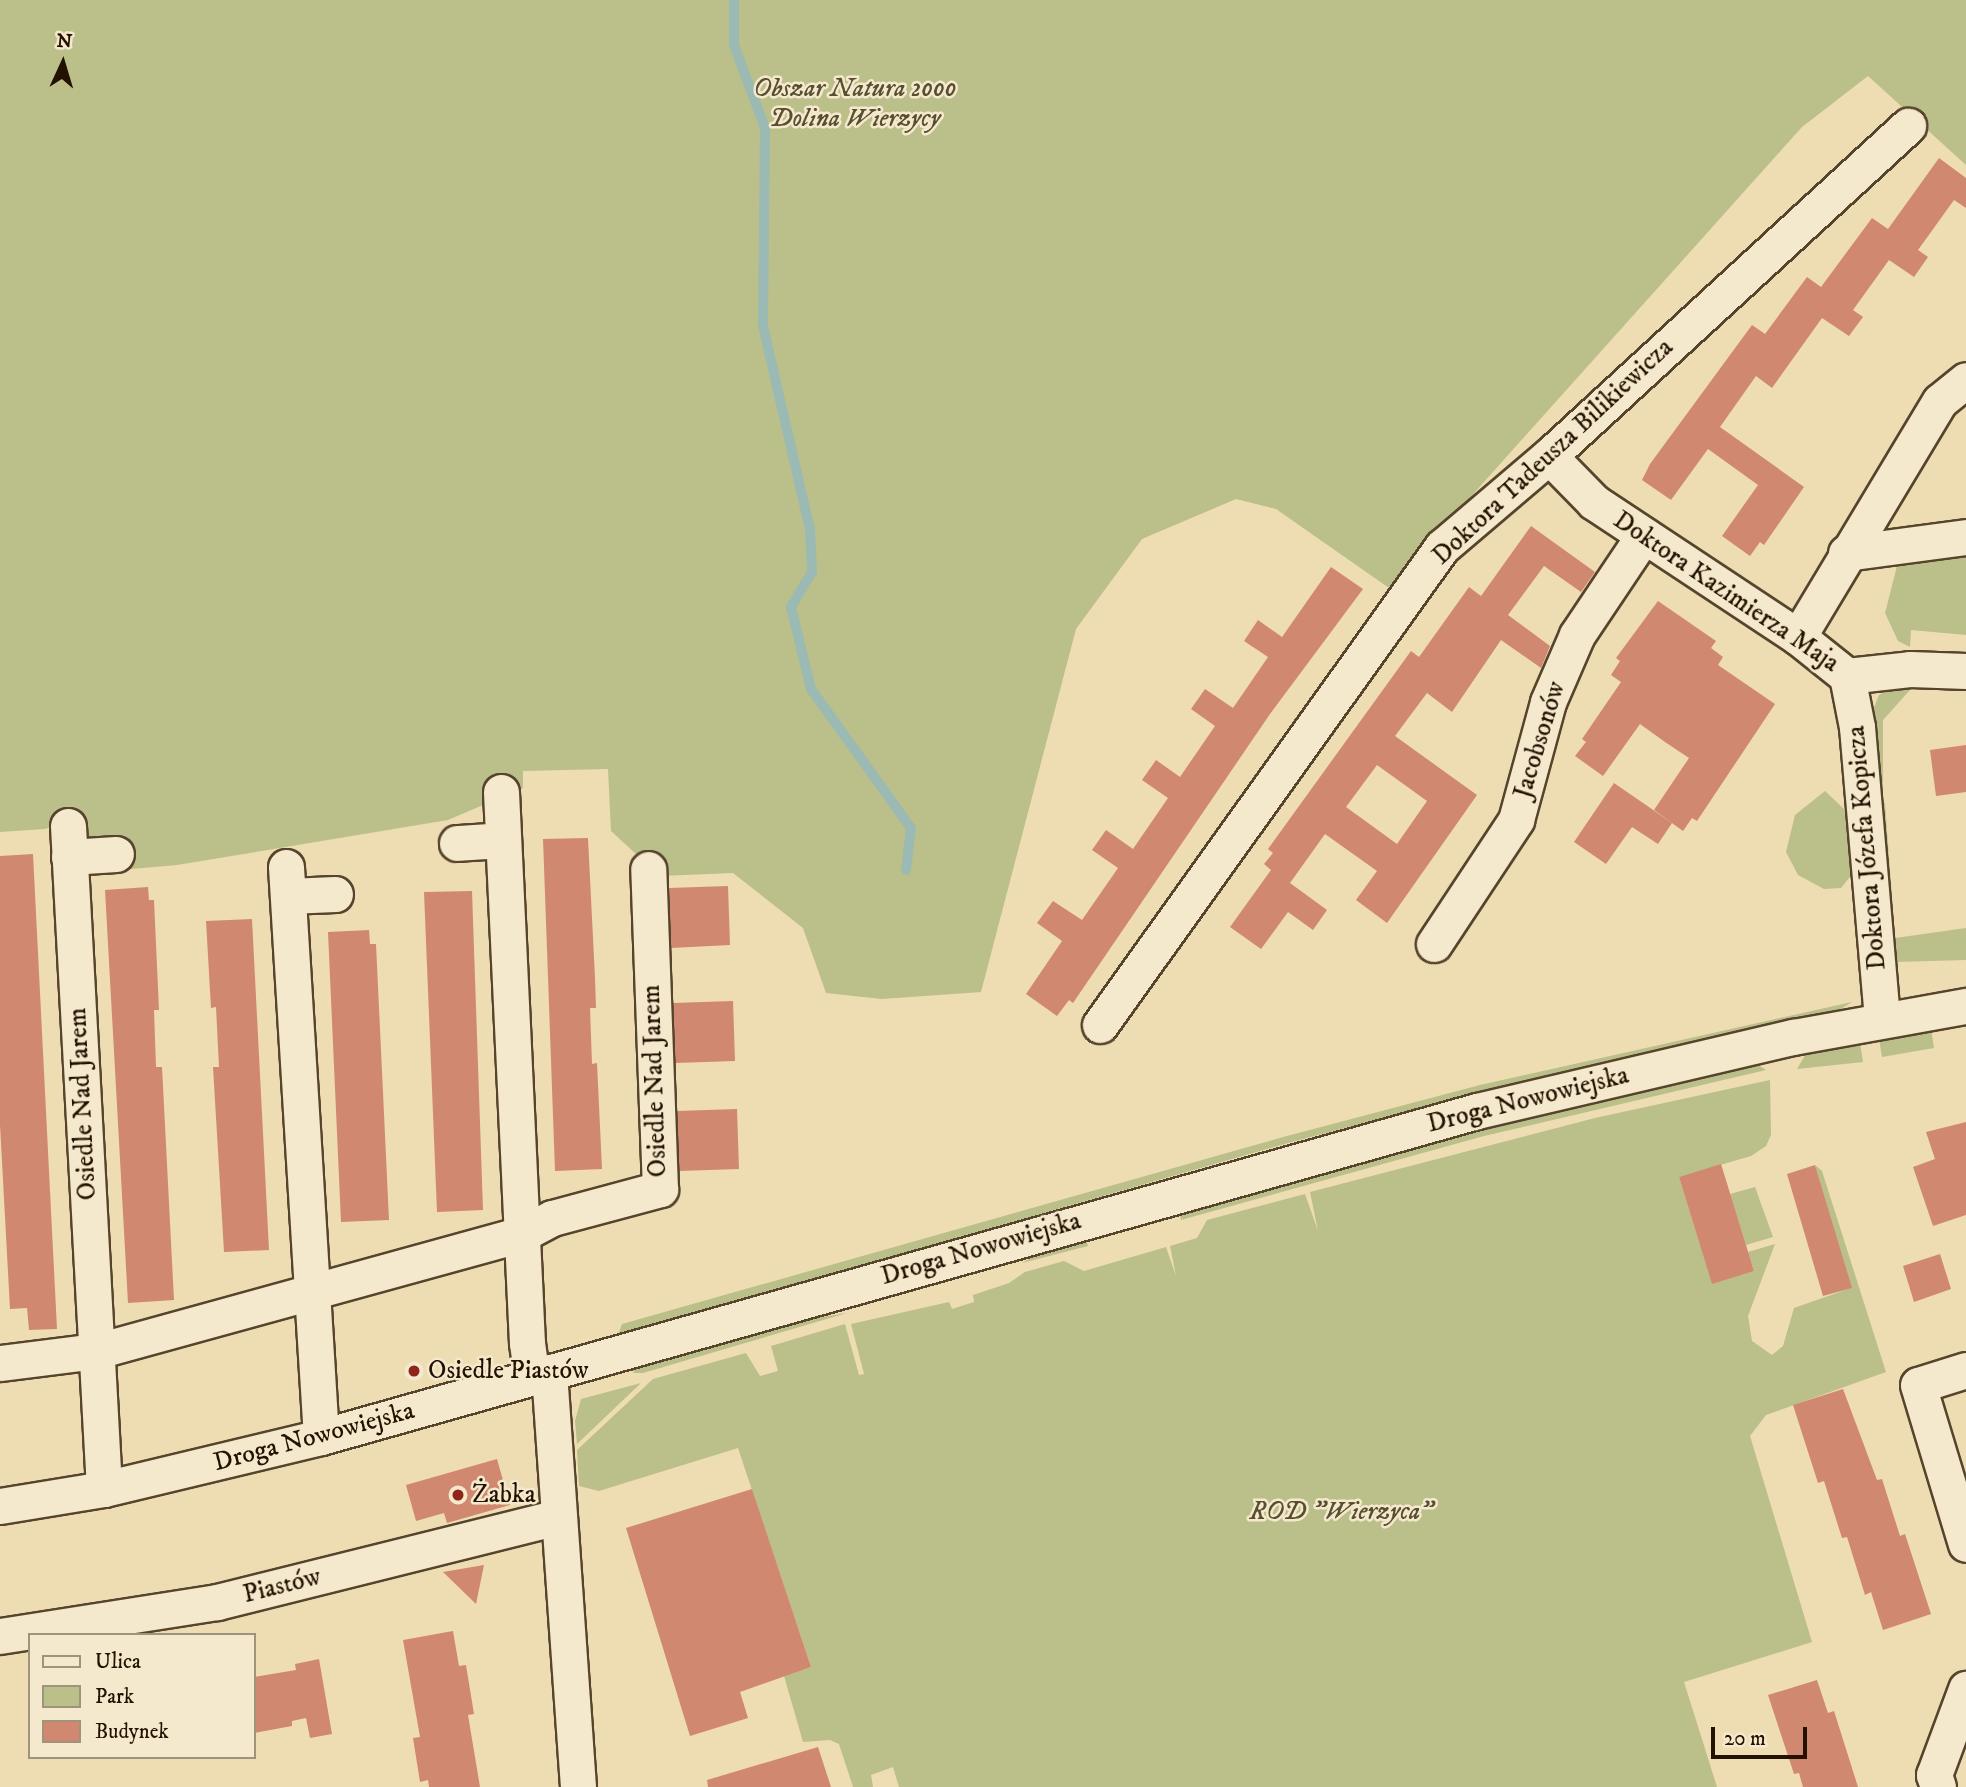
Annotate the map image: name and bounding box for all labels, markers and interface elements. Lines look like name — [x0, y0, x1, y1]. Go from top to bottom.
north arrow — [28, 28, 98, 98]
text: N — [56, 30, 73, 54]
park label: Obszar Natura 2000 Dolina Wierzycy — [754, 73, 956, 134]
street label: Doktora Tadeusza Bilikiewicza — [1426, 332, 1680, 572]
street label: Doktora Kazimierza Maja — [1607, 505, 1845, 679]
street label: Jacobsonów — [1507, 678, 1573, 802]
street label: Doktora Józefa Kopicza — [1841, 724, 1893, 972]
street label: Osiedle Nad Jarem — [636, 984, 674, 1178]
street label: Osiedle Nad Jarem — [62, 1007, 104, 1201]
street label: Droga Nowowiejska — [1424, 1060, 1632, 1140]
street label: Droga Nowowiejska — [877, 1206, 1085, 1292]
place label: Osiedle Piastów — [428, 1355, 589, 1387]
marker: Osiedle Piastów — [406, 1363, 422, 1379]
street label: Droga Nowowiejska — [210, 1395, 418, 1479]
place label: Żabka — [472, 1479, 536, 1511]
marker: Żabka — [450, 1487, 466, 1503]
park label: ROD "Wierzyca" — [1250, 1496, 1432, 1528]
street label: Piastów — [240, 1561, 324, 1611]
legend — [28, 1633, 256, 1759]
text: Ulica — [95, 1649, 141, 1675]
text: Park — [95, 1684, 134, 1710]
scale bar — [1714, 1714, 1810, 1758]
text: Budynek — [95, 1719, 169, 1745]
text: 20 m — [1724, 1726, 1766, 1752]

